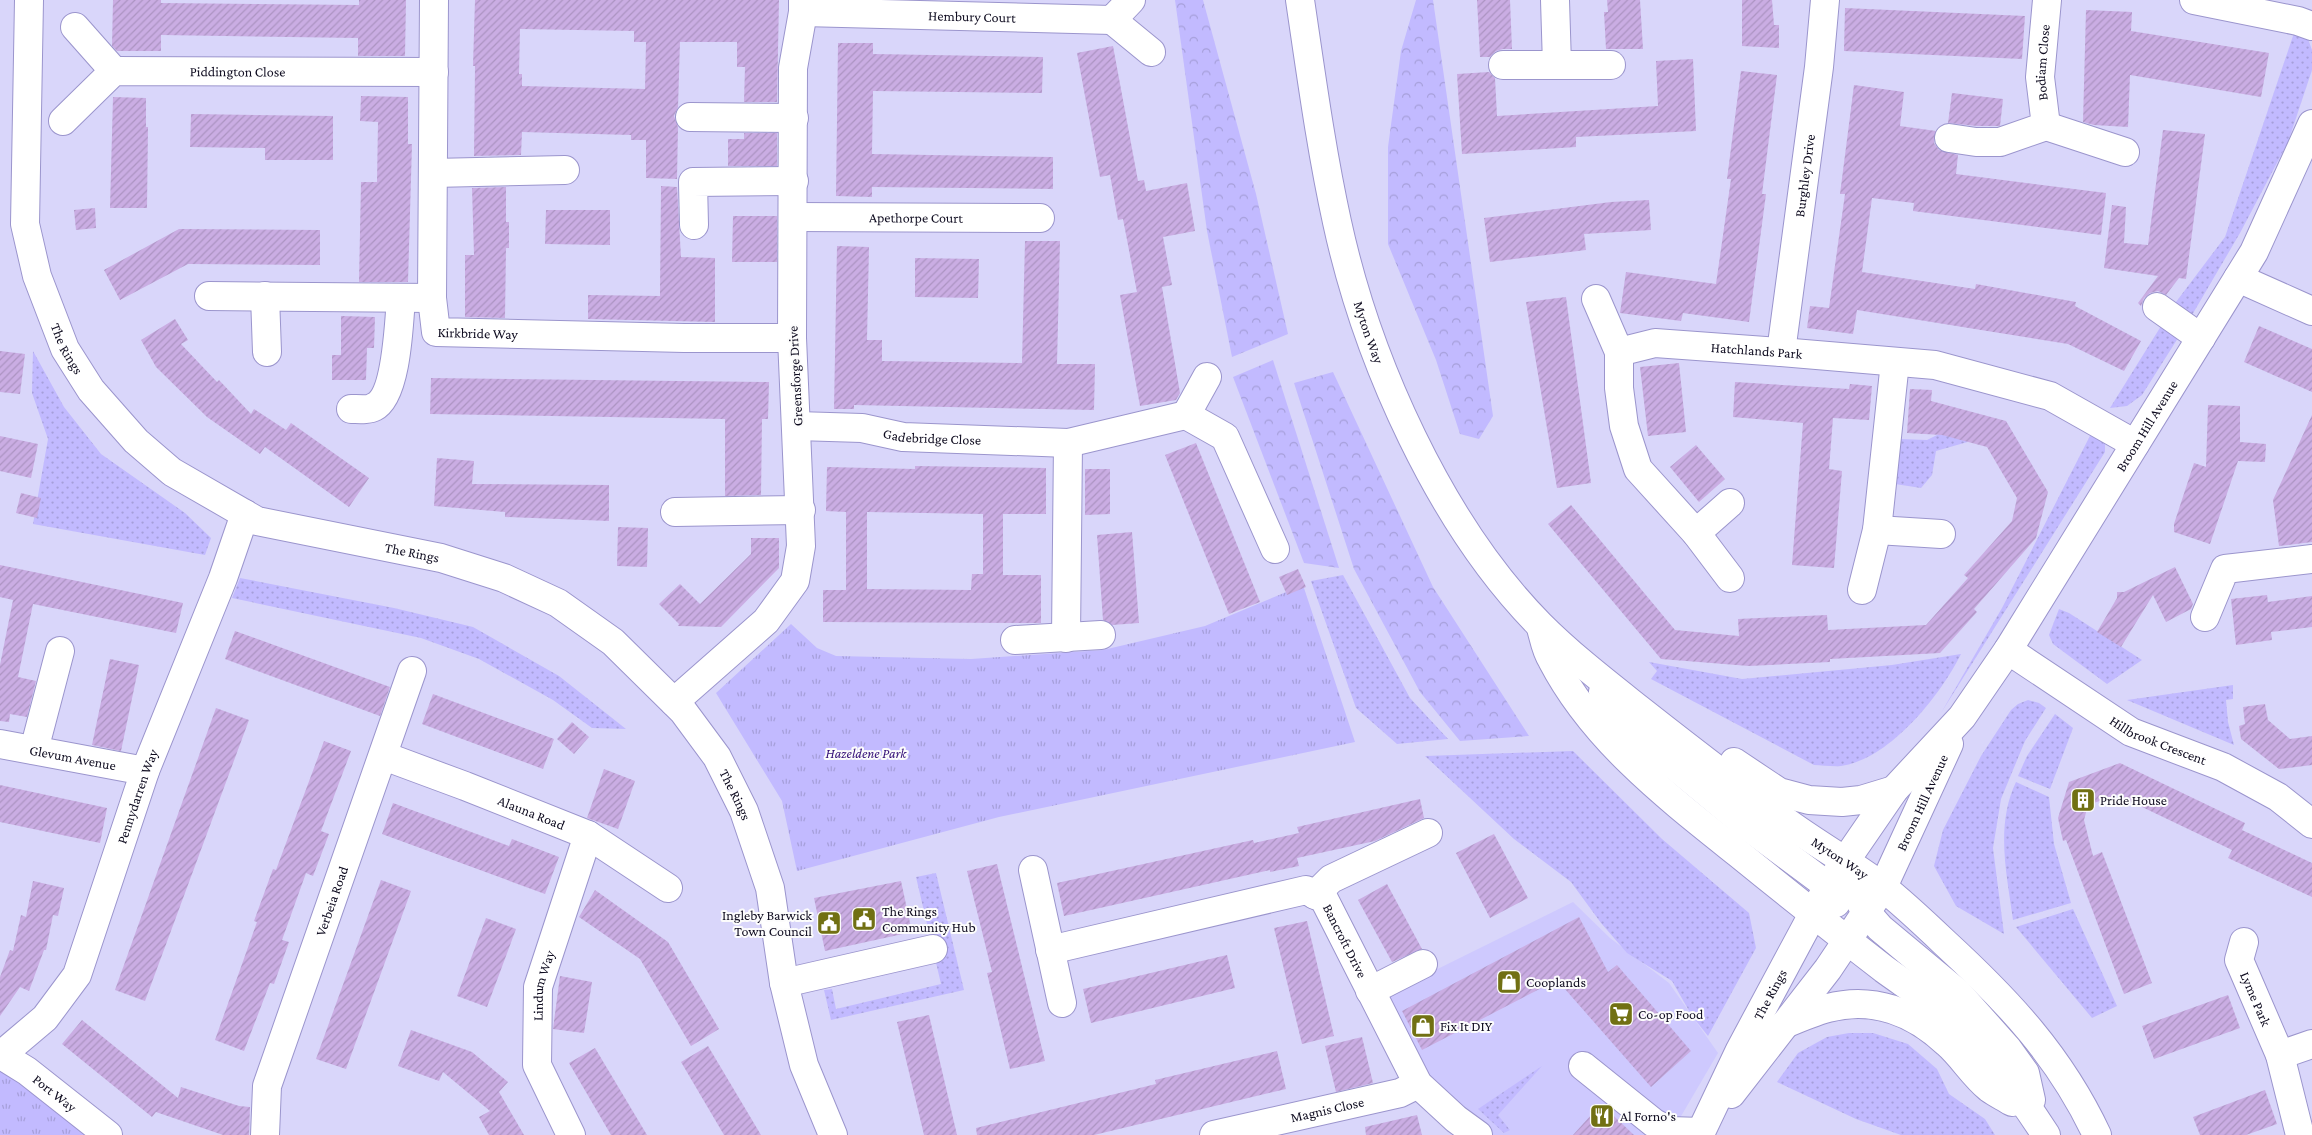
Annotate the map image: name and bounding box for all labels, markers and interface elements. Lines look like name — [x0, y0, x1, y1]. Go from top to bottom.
street label: Hembury Court — [928, 7, 1016, 26]
street label: Bodiam Close — [2032, 24, 2053, 101]
street label: Piddington Close — [190, 63, 285, 80]
street label: Burghley Drive — [1791, 133, 1818, 218]
street label: Apethorpe Court — [869, 209, 963, 226]
street label: Myton Way — [1351, 299, 1387, 366]
street label: The Rings — [48, 321, 87, 377]
street label: Kirkbride Way — [437, 324, 519, 342]
street label: Greensforge Drive — [784, 325, 806, 427]
street label: Hatchlands Park — [1710, 339, 1803, 362]
street label: Broom Hill Avenue — [2112, 377, 2181, 474]
street label: Gadebridge Close — [882, 425, 981, 448]
street label: The Rings — [384, 539, 441, 565]
street label: Hillbrook Crescent — [2107, 712, 2209, 768]
street label: Glevum Avenue — [28, 742, 117, 773]
park label: Hazeldene Park — [826, 745, 907, 761]
street label: Pennydarren Way — [113, 746, 161, 846]
street label: Broom Hill Avenue — [1893, 752, 1951, 853]
street label: The Rings — [716, 766, 755, 822]
building icon: Pride House — [2070, 787, 2096, 813]
street label: Alauna Road — [496, 792, 568, 833]
place label: Pride House — [2100, 792, 2167, 808]
street label: Myton Way — [1809, 833, 1872, 883]
street label: Verbeia Road — [312, 863, 351, 938]
street label: Bancroft Drive — [1320, 901, 1371, 981]
place label: The Rings Community Hub — [882, 903, 976, 935]
public building icon: The Rings Community Hub — [851, 906, 877, 932]
place label: Ingleby Barwick Town Council — [722, 907, 812, 939]
public building icon: Ingleby Barwick Town Council — [816, 910, 842, 936]
street label: Lindum Way — [530, 948, 558, 1021]
street label: The Rings — [1750, 966, 1790, 1022]
shop icon: Cooplands — [1496, 969, 1522, 995]
street label: Lyme Park — [2237, 969, 2275, 1029]
place label: Cooplands — [1526, 974, 1586, 990]
supermarket icon: Co-op Food — [1608, 1001, 1634, 1027]
place label: Co-op Food — [1638, 1006, 1704, 1022]
shop icon: Fix It DIY — [1410, 1013, 1436, 1039]
place label: Fix It DIY — [1440, 1018, 1493, 1034]
street label: Port Way — [30, 1071, 80, 1115]
street label: Magnis Close — [1289, 1093, 1365, 1125]
restaurant icon: Al Forno's — [1589, 1103, 1615, 1129]
place label: Al Forno's — [1620, 1108, 1676, 1124]

